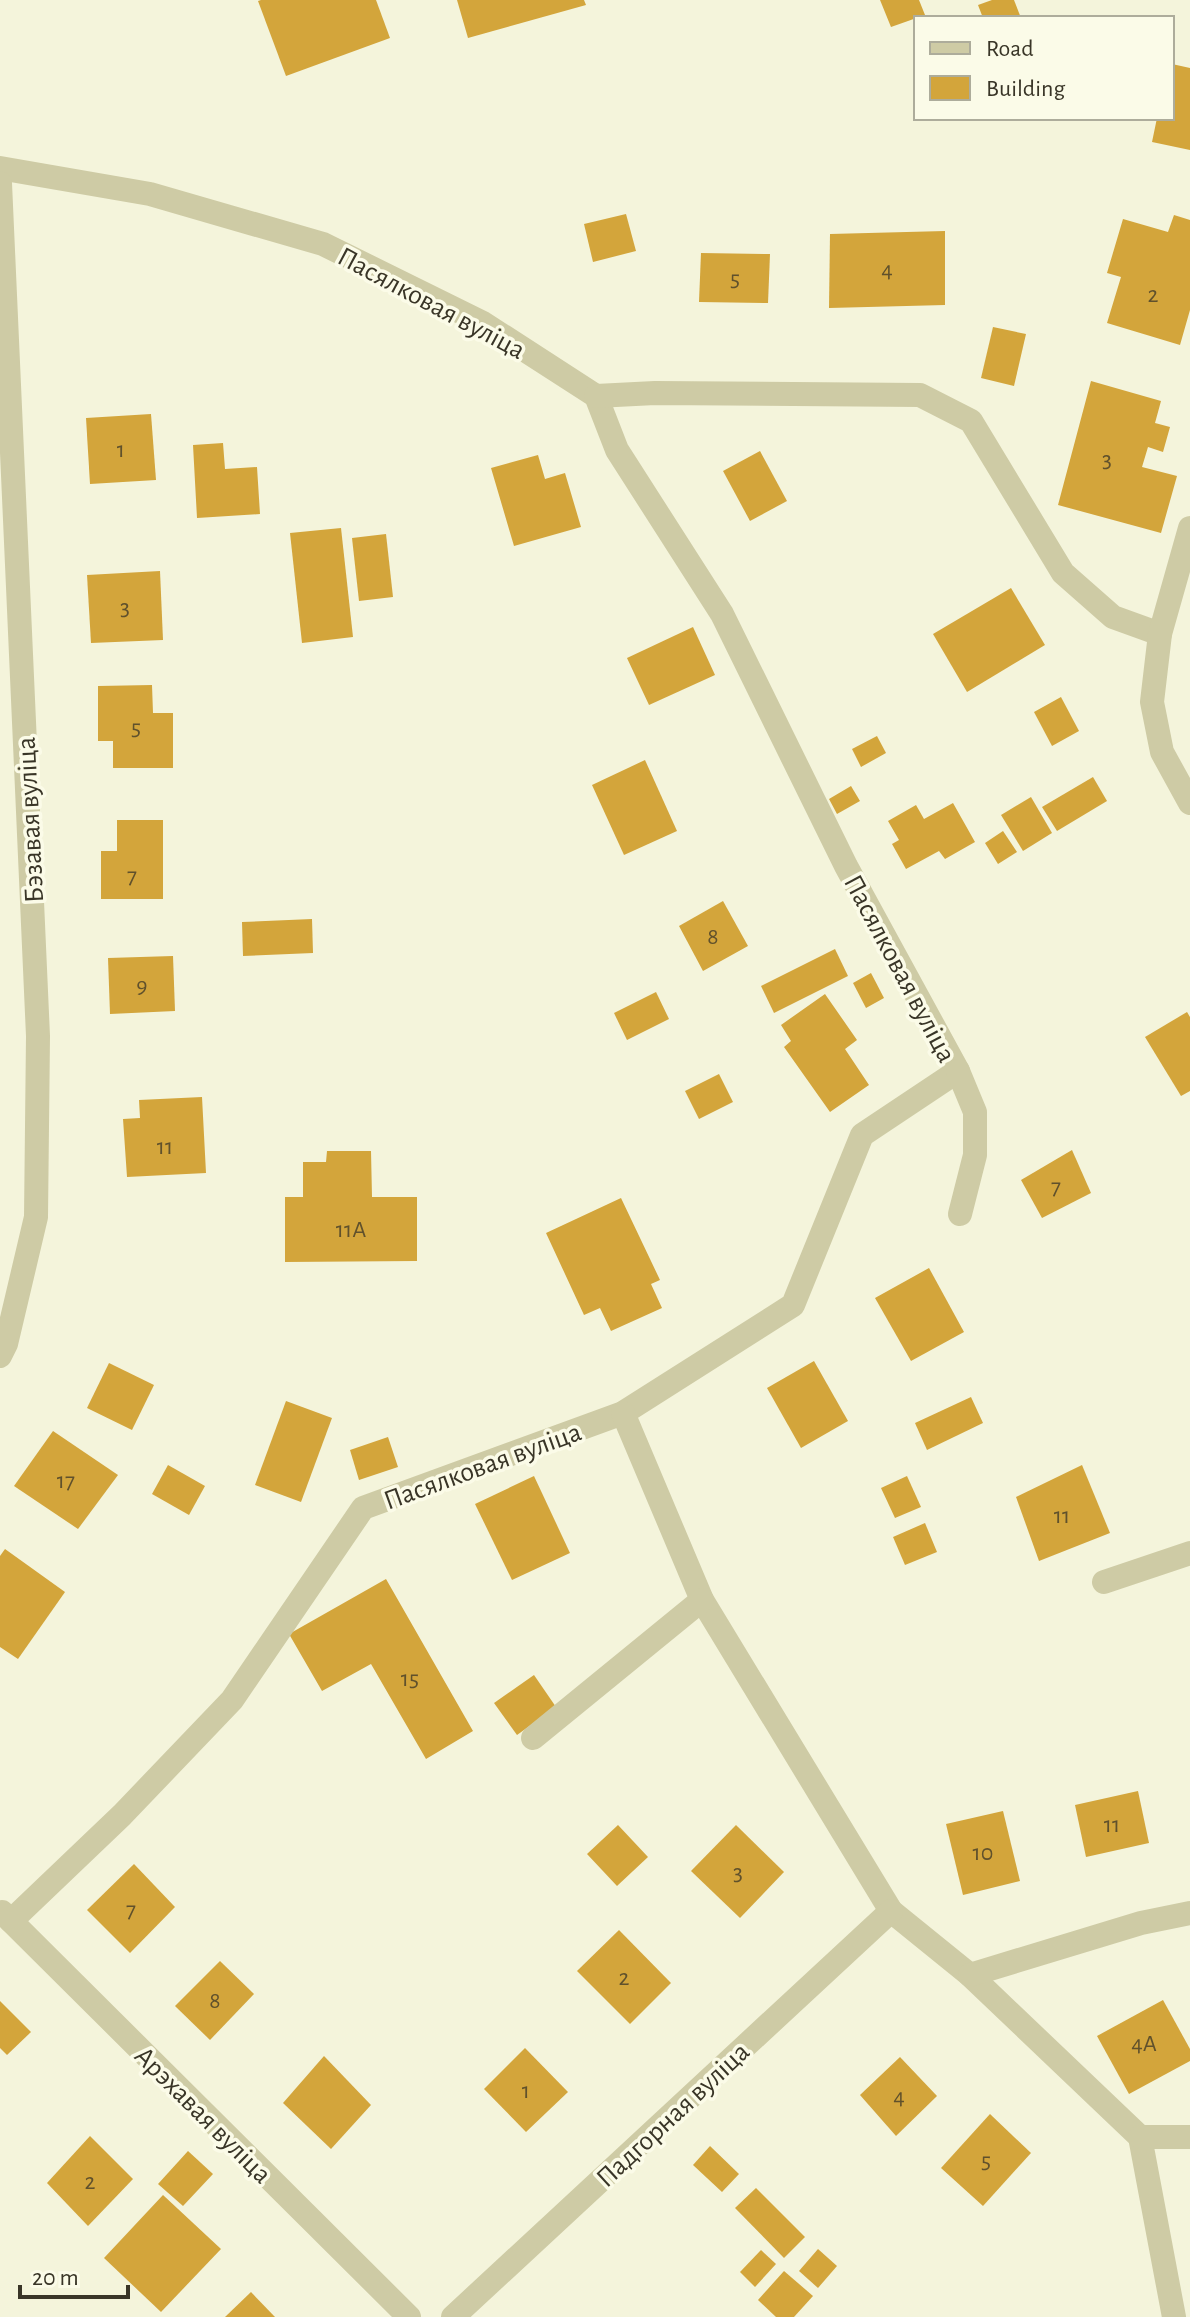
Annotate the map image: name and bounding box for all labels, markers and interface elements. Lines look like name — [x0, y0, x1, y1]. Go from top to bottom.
legend — [914, 16, 1174, 120]
text: Road — [986, 37, 1034, 61]
text: Building — [986, 77, 1065, 101]
street label: Пасялковая вуліца — [333, 243, 530, 365]
house number: 4 — [881, 258, 893, 282]
house number: 5 — [730, 267, 740, 291]
house number: 2 — [1148, 283, 1159, 307]
house number: 1 — [117, 438, 125, 462]
house number: 3 — [1102, 448, 1112, 472]
house number: 3 — [120, 596, 130, 620]
house number: 5 — [131, 716, 141, 740]
street label: Бэзавая вуліца — [13, 736, 49, 904]
house number: 7 — [127, 864, 137, 888]
street label: Пасялковая вуліца — [838, 871, 961, 1068]
house number: 8 — [707, 925, 719, 949]
house number: 9 — [136, 974, 148, 998]
house number: 11 — [157, 1135, 173, 1159]
house number: 7 — [1051, 1175, 1061, 1199]
house number: 11А — [336, 1218, 366, 1242]
street label: Пасялковая вуліца — [380, 1418, 585, 1516]
house number: 17 — [57, 1469, 75, 1493]
house number: 11 — [1054, 1504, 1070, 1528]
house number: 15 — [401, 1667, 419, 1691]
house number: 11 — [1104, 1813, 1120, 1837]
house number: 10 — [973, 1841, 993, 1865]
house number: 3 — [733, 1861, 743, 1885]
house number: 7 — [126, 1898, 136, 1922]
house number: 2 — [619, 1966, 630, 1990]
house number: 8 — [209, 1989, 221, 2013]
house number: 4А — [1131, 2032, 1157, 2056]
street label: Падгорная вуліца — [591, 2038, 755, 2193]
street label: Арэхавая вуліца — [129, 2042, 277, 2189]
house number: 1 — [522, 2079, 530, 2103]
house number: 4 — [893, 2085, 905, 2109]
house number: 5 — [981, 2149, 991, 2173]
house number: 2 — [85, 2170, 96, 2194]
scale bar — [20, 2249, 128, 2299]
text: 20 m — [32, 2266, 79, 2290]

